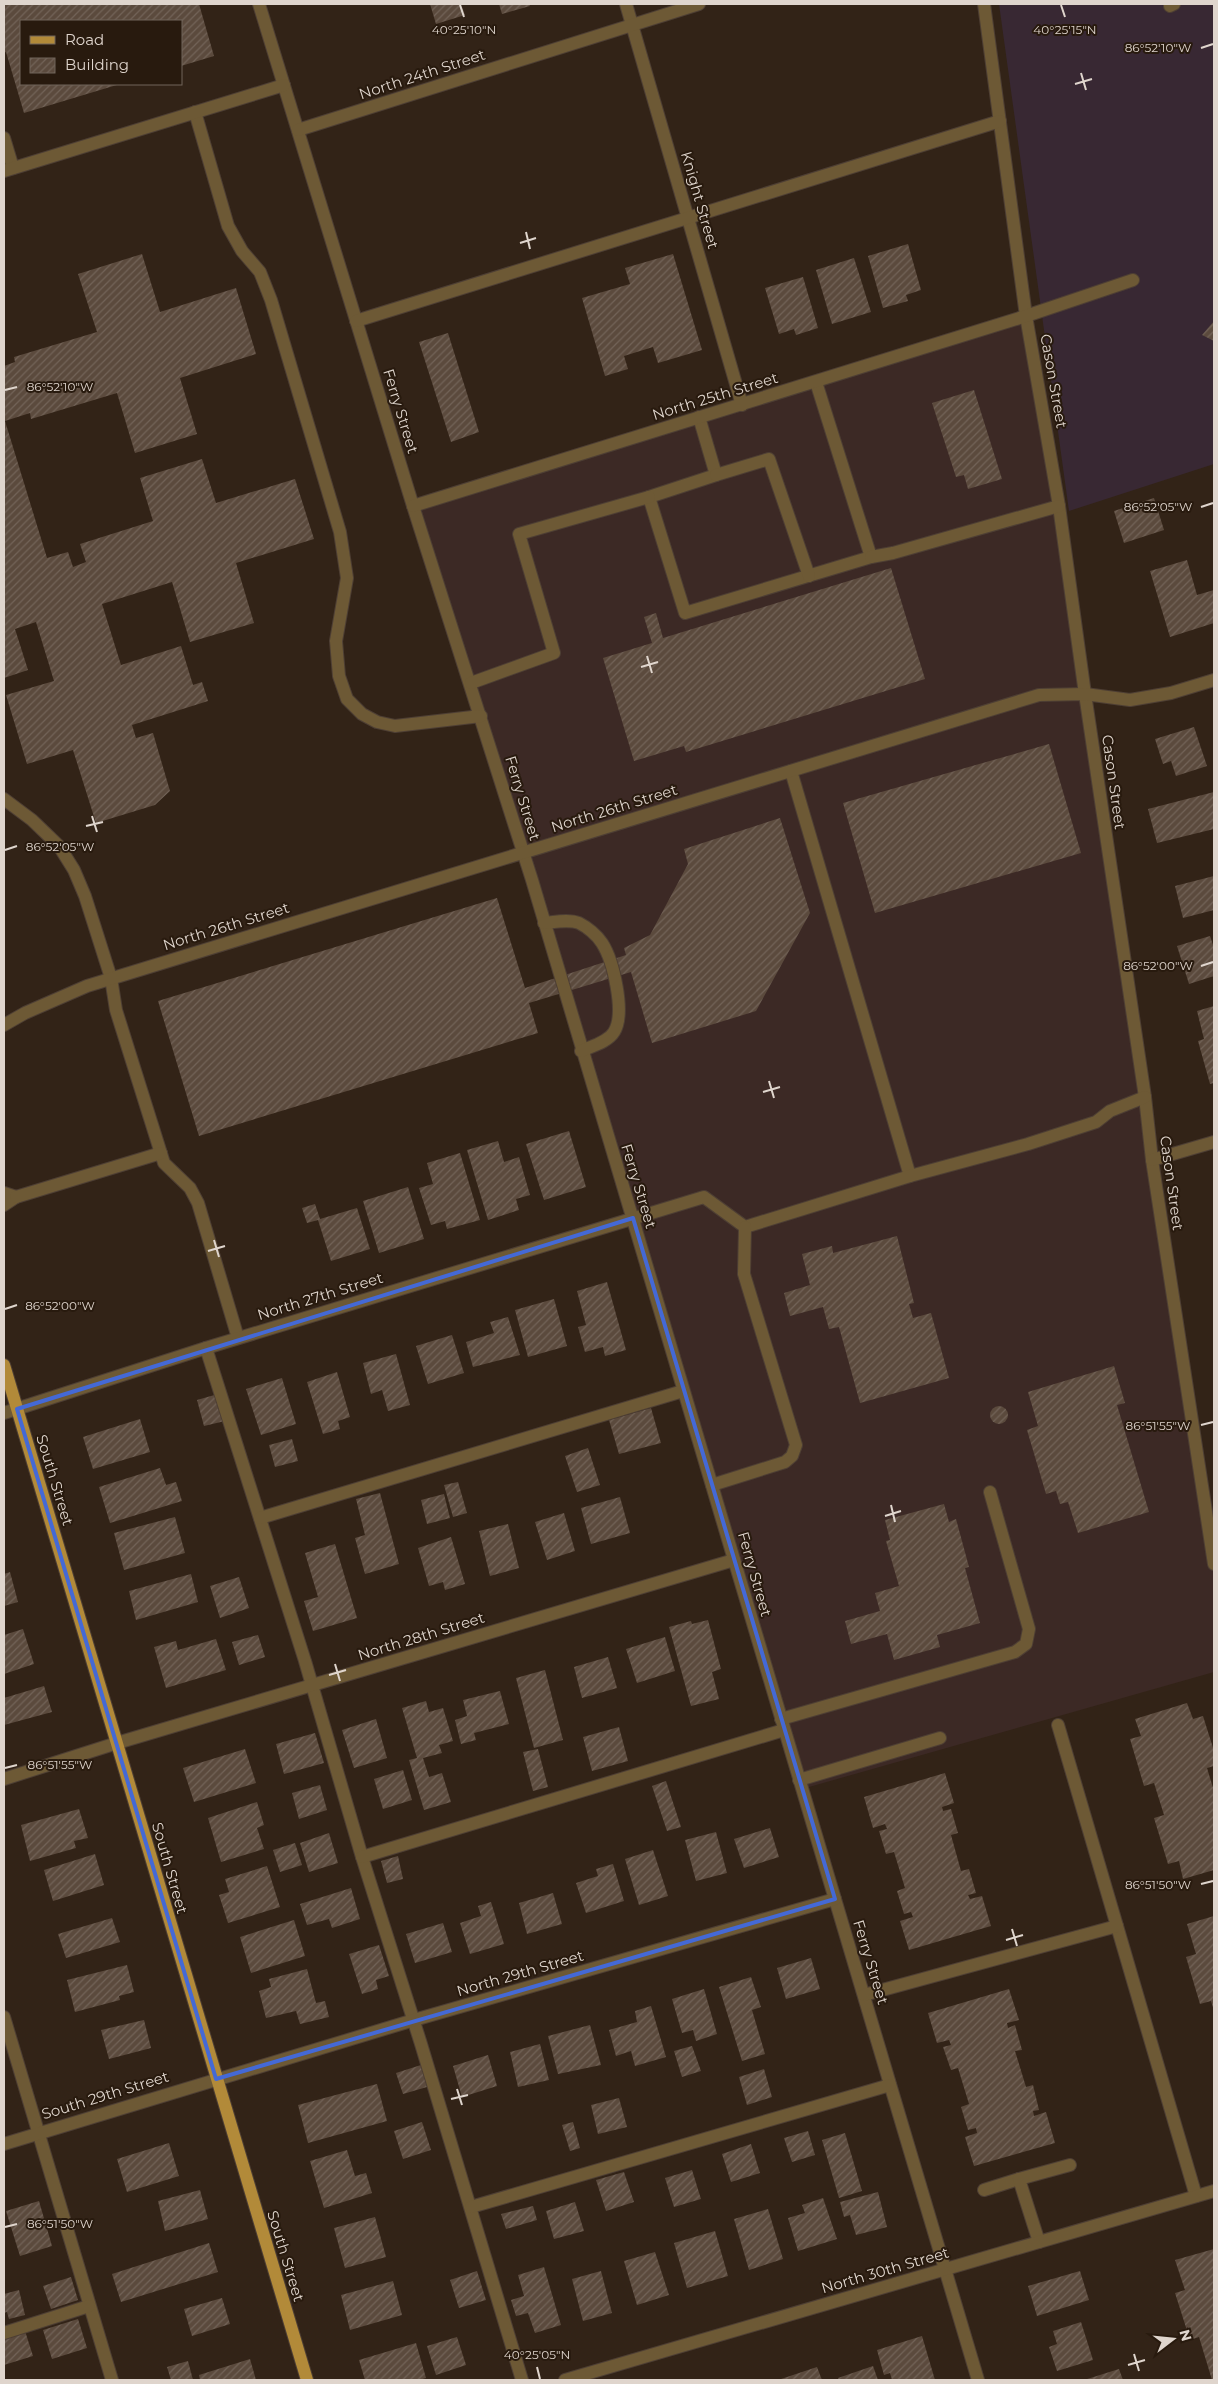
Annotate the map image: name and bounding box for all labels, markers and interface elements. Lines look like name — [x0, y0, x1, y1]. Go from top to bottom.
legend — [20, 20, 182, 85]
text: 40°25'10"N — [432, 22, 496, 37]
text: 40°25'15"N — [1033, 22, 1097, 37]
text: Road — [65, 30, 104, 49]
text: 86°52'10"W — [1125, 40, 1191, 55]
street label: North 24th Street — [356, 45, 488, 103]
text: Building — [65, 55, 129, 74]
street label: Knight Street — [677, 149, 723, 251]
street label: Cason Street — [1036, 332, 1072, 430]
street label: Ferry Street — [379, 366, 423, 456]
street label: North 25th Street — [650, 368, 780, 424]
text: 86°52'10"W — [27, 379, 93, 394]
text: 86°52'05"W — [1124, 499, 1192, 514]
street label: Cason Street — [1098, 733, 1130, 831]
street label: Ferry Street — [501, 753, 545, 843]
street label: North 26th Street — [549, 780, 679, 836]
text: 86°52'05"W — [26, 839, 94, 854]
street label: North 26th Street — [161, 898, 291, 954]
text: 86°52'00"W — [1123, 958, 1193, 973]
street label: Cason Street — [1156, 1134, 1188, 1232]
street label: Ferry Street — [617, 1141, 661, 1231]
street label: North 27th Street — [255, 1268, 385, 1324]
text: 86°52'00"W — [25, 1298, 95, 1313]
text: 86°51'55"W — [1126, 1418, 1190, 1433]
street label: South Street — [32, 1432, 78, 1528]
street label: Ferry Street — [734, 1529, 776, 1619]
street label: North 28th Street — [355, 1608, 487, 1664]
text: 86°51'55"W — [28, 1757, 92, 1772]
street label: South Street — [148, 1820, 192, 1916]
text: 86°51'50"W — [1125, 1877, 1191, 1892]
street label: Ferry Street — [849, 1917, 893, 2007]
street label: North 29th Street — [454, 1946, 586, 2000]
street label: South 29th Street — [39, 2067, 171, 2123]
street label: South Street — [263, 2208, 309, 2304]
text: 86°51'50"W — [27, 2216, 93, 2231]
street label: North 30th Street — [819, 2243, 951, 2297]
north arrow — [1148, 2314, 1198, 2364]
text: N — [1175, 2327, 1196, 2343]
text: 40°25'05"N — [504, 2347, 570, 2362]

